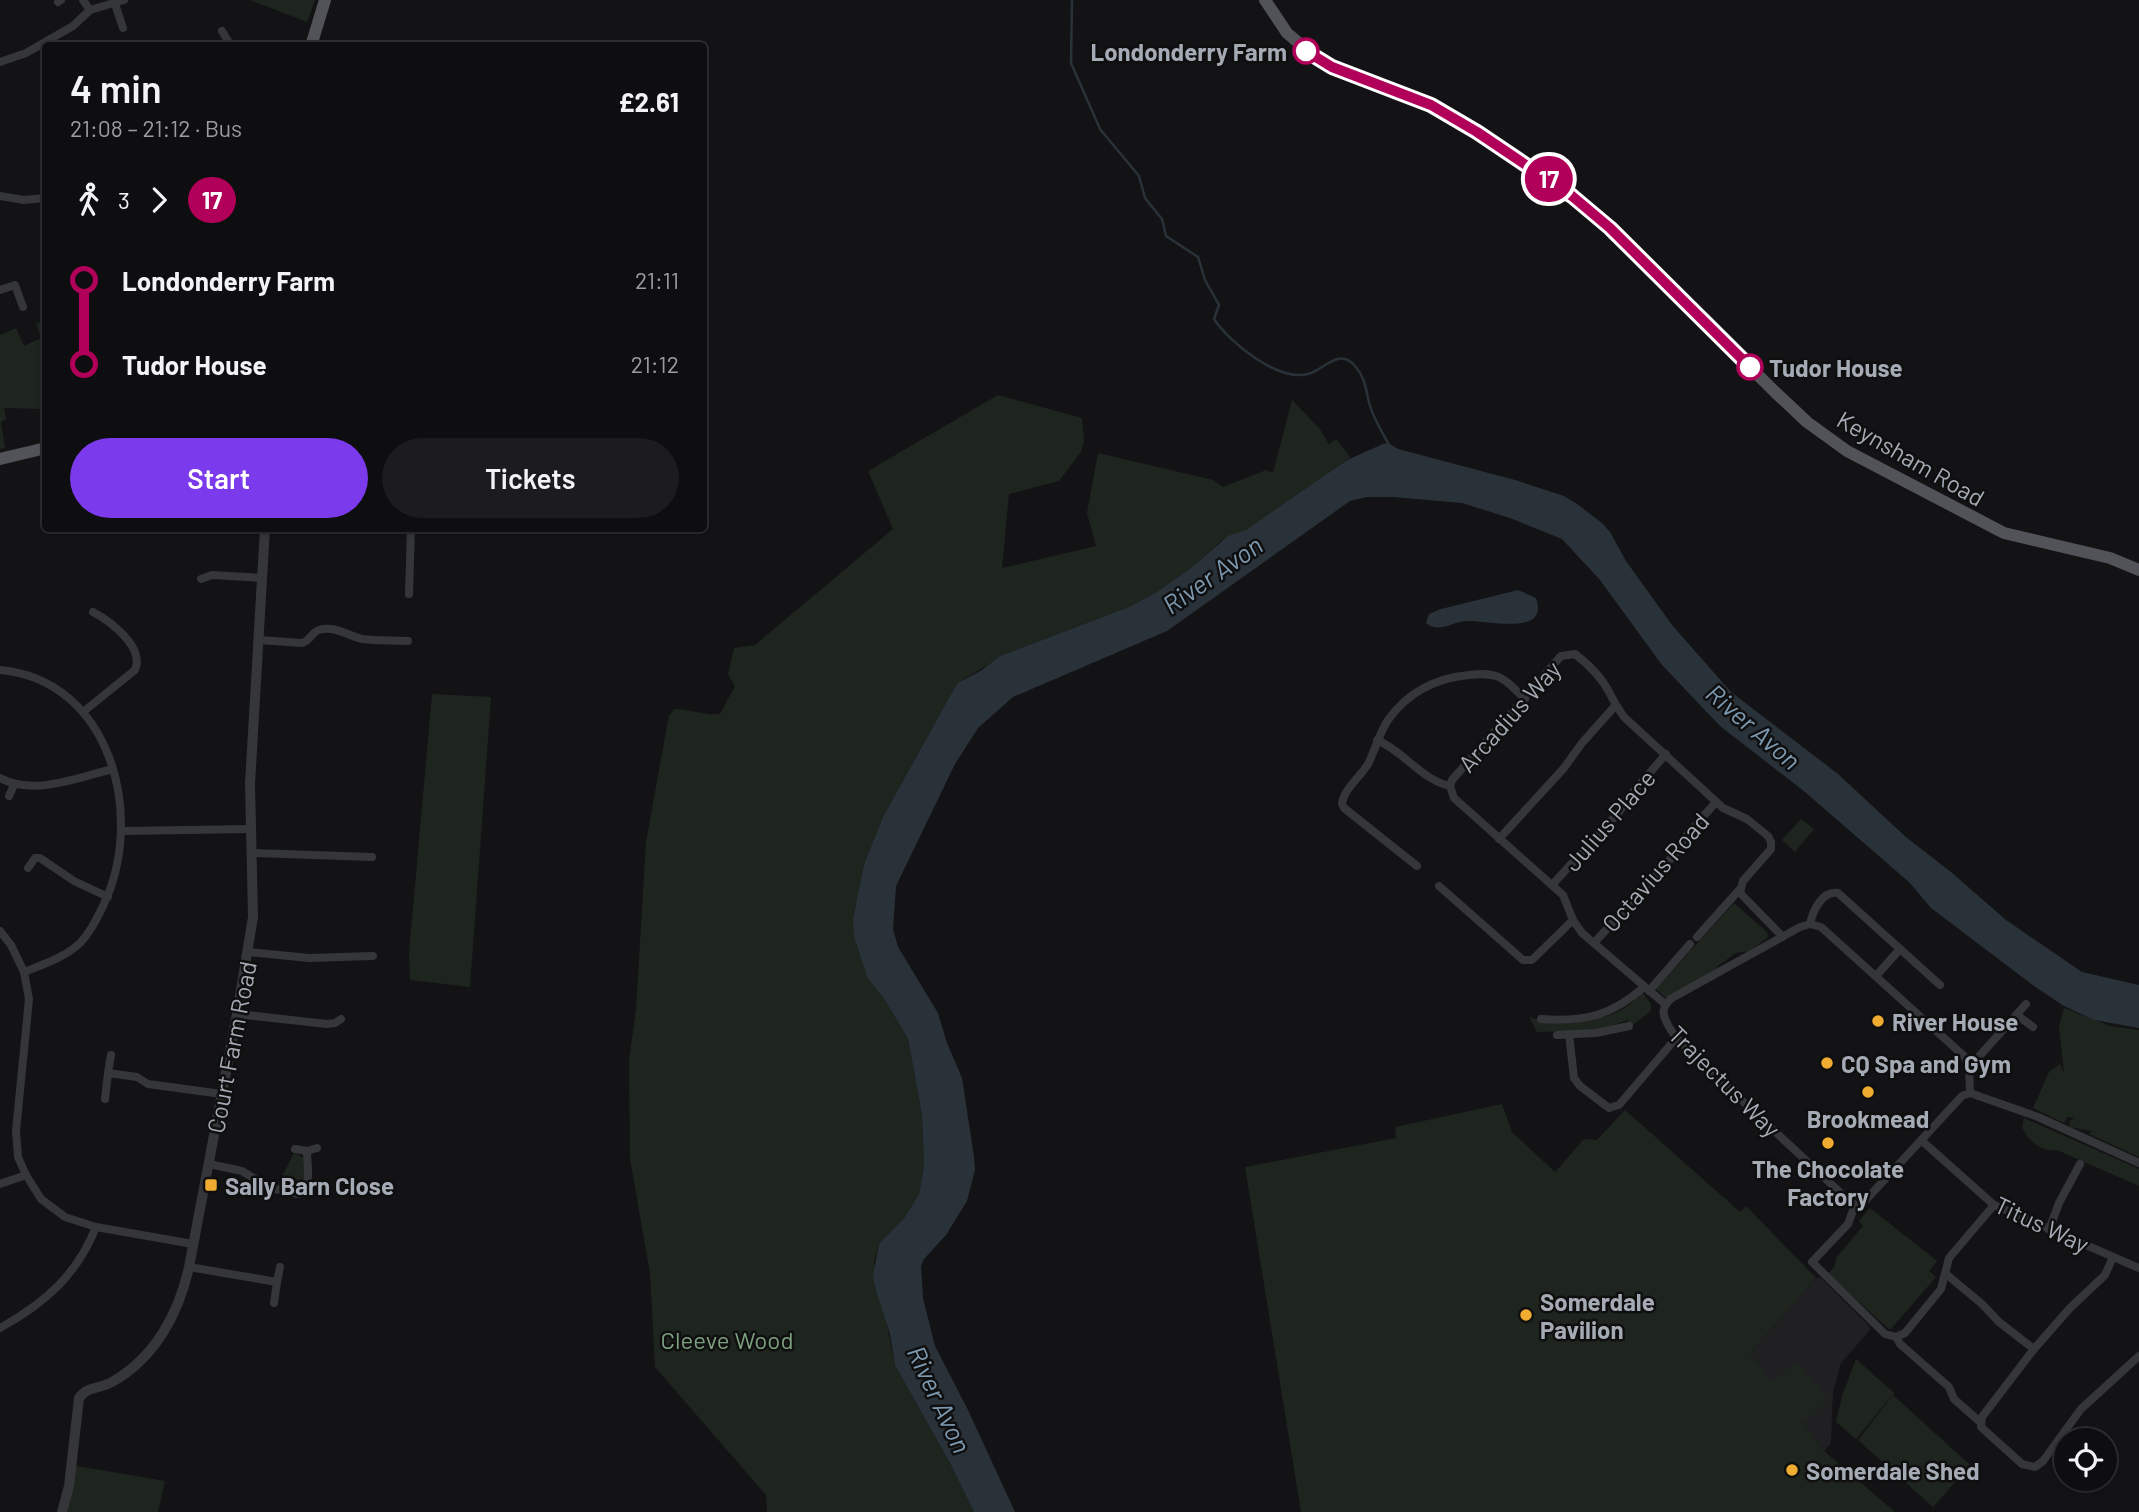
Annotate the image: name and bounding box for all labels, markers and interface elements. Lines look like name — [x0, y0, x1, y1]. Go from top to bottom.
place label: Londonderry Farm — [1090, 37, 1287, 66]
marker: Londonderry Farm — [1293, 38, 1319, 64]
text: 4 min — [70, 65, 162, 111]
text: £2.61 — [618, 86, 679, 117]
text: 21:08 – 21:12 · Bus — [70, 114, 242, 142]
line badge: 17 — [1518, 156, 1580, 202]
text: 17 — [1539, 164, 1559, 193]
icon: walk — [70, 181, 108, 219]
icon: forward — [140, 181, 178, 219]
text: 17 — [202, 185, 222, 214]
text: 3 — [118, 186, 130, 214]
text: Londonderry Farm — [122, 265, 335, 296]
text: 21:11 — [635, 266, 679, 294]
text: Tudor House — [122, 349, 267, 380]
text: 21:12 — [631, 350, 679, 378]
place label: Tudor House — [1769, 353, 1903, 382]
marker: Tudor House — [1737, 354, 1763, 380]
street label: Keynsham Road — [1832, 404, 1990, 512]
button: Start — [70, 438, 368, 518]
button: Tickets — [382, 438, 679, 518]
water label: River Avon — [1156, 528, 1268, 620]
street label: Arcadius Way — [1452, 654, 1566, 778]
water label: River Avon — [1701, 677, 1807, 775]
street label: Julius Place — [1557, 763, 1661, 877]
street label: Octavius Road — [1595, 807, 1715, 937]
street label: Court Farm Road — [200, 959, 262, 1135]
place label: River House — [1892, 1007, 2018, 1036]
marker: River House — [1870, 1013, 1886, 1029]
street label: Trajectus Way — [1663, 1019, 1787, 1143]
place label: CQ Spa and Gym — [1841, 1049, 2011, 1078]
marker: CQ Spa and Gym — [1819, 1055, 1835, 1071]
marker: Brookmead — [1860, 1084, 1876, 1100]
place label: Brookmead — [1807, 1104, 1929, 1133]
marker: The Chocolate Factory — [1820, 1135, 1836, 1151]
place label: The Chocolate Factory — [1752, 1154, 1904, 1211]
place label: Sally Barn Close — [225, 1171, 394, 1200]
marker: Sally Barn Close — [203, 1177, 219, 1193]
street label: Titus Way — [1990, 1190, 2094, 1258]
place label: Somerdale Pavilion — [1540, 1287, 1655, 1344]
marker: Somerdale Pavilion — [1518, 1307, 1534, 1323]
park label: Cleeve Wood — [660, 1325, 794, 1354]
water label: River Avon — [902, 1341, 978, 1457]
map controls — [2054, 1428, 2117, 1491]
button: locate — [2054, 1428, 2117, 1491]
place label: Somerdale Shed — [1806, 1456, 1980, 1485]
marker: Somerdale Shed — [1784, 1462, 1800, 1478]

